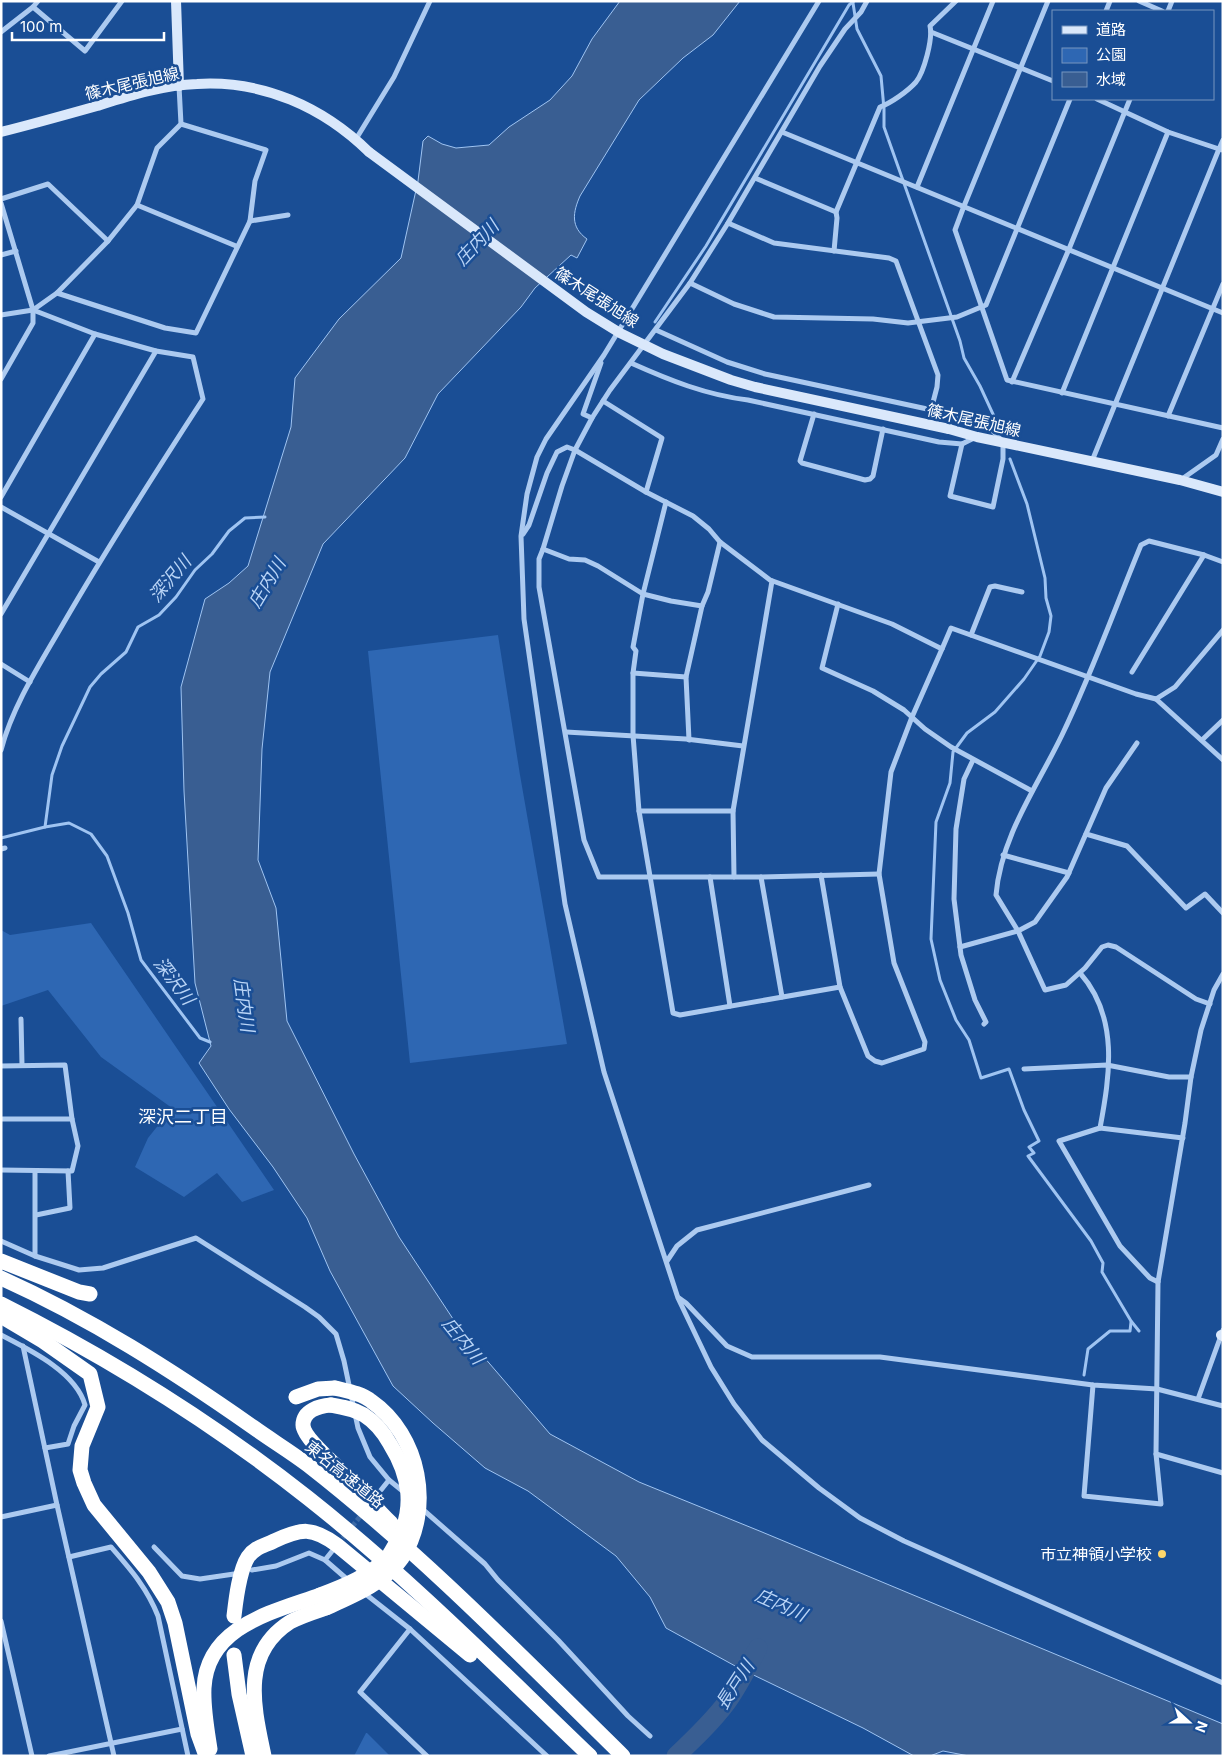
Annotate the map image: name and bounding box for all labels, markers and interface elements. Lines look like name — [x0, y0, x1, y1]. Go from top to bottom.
scale bar — [12, 10, 165, 42]
legend — [1052, 10, 1214, 100]
text: 100 m — [20, 17, 62, 36]
text: 道路 — [1096, 20, 1126, 39]
text: 公園 — [1096, 45, 1126, 64]
street label: 篠木尾張旭線 — [83, 62, 181, 104]
text: 水域 — [1096, 70, 1126, 89]
water label: 庄内川 — [451, 214, 504, 270]
street label: 篠木尾張旭線 — [551, 262, 643, 332]
street label: 篠木尾張旭線 — [925, 399, 1023, 441]
water label: 深沢川 — [144, 550, 196, 606]
water label: 庄内川 — [244, 552, 291, 611]
water label: 深沢川 — [150, 953, 200, 1010]
water label: 庄内川 — [230, 977, 259, 1035]
district label: 深沢二丁目 — [138, 1106, 228, 1127]
water label: 庄内川 — [438, 1313, 490, 1370]
street label: 東名高速道路 — [301, 1436, 389, 1512]
place label: 市立神領小学校 — [1040, 1544, 1152, 1564]
marker: 市立神領小学校 — [1156, 1548, 1168, 1560]
water label: 庄内川 — [752, 1584, 812, 1626]
water label: 長戸川 — [711, 1655, 759, 1713]
north arrow — [1164, 1697, 1214, 1747]
text: N — [1192, 1719, 1211, 1735]

